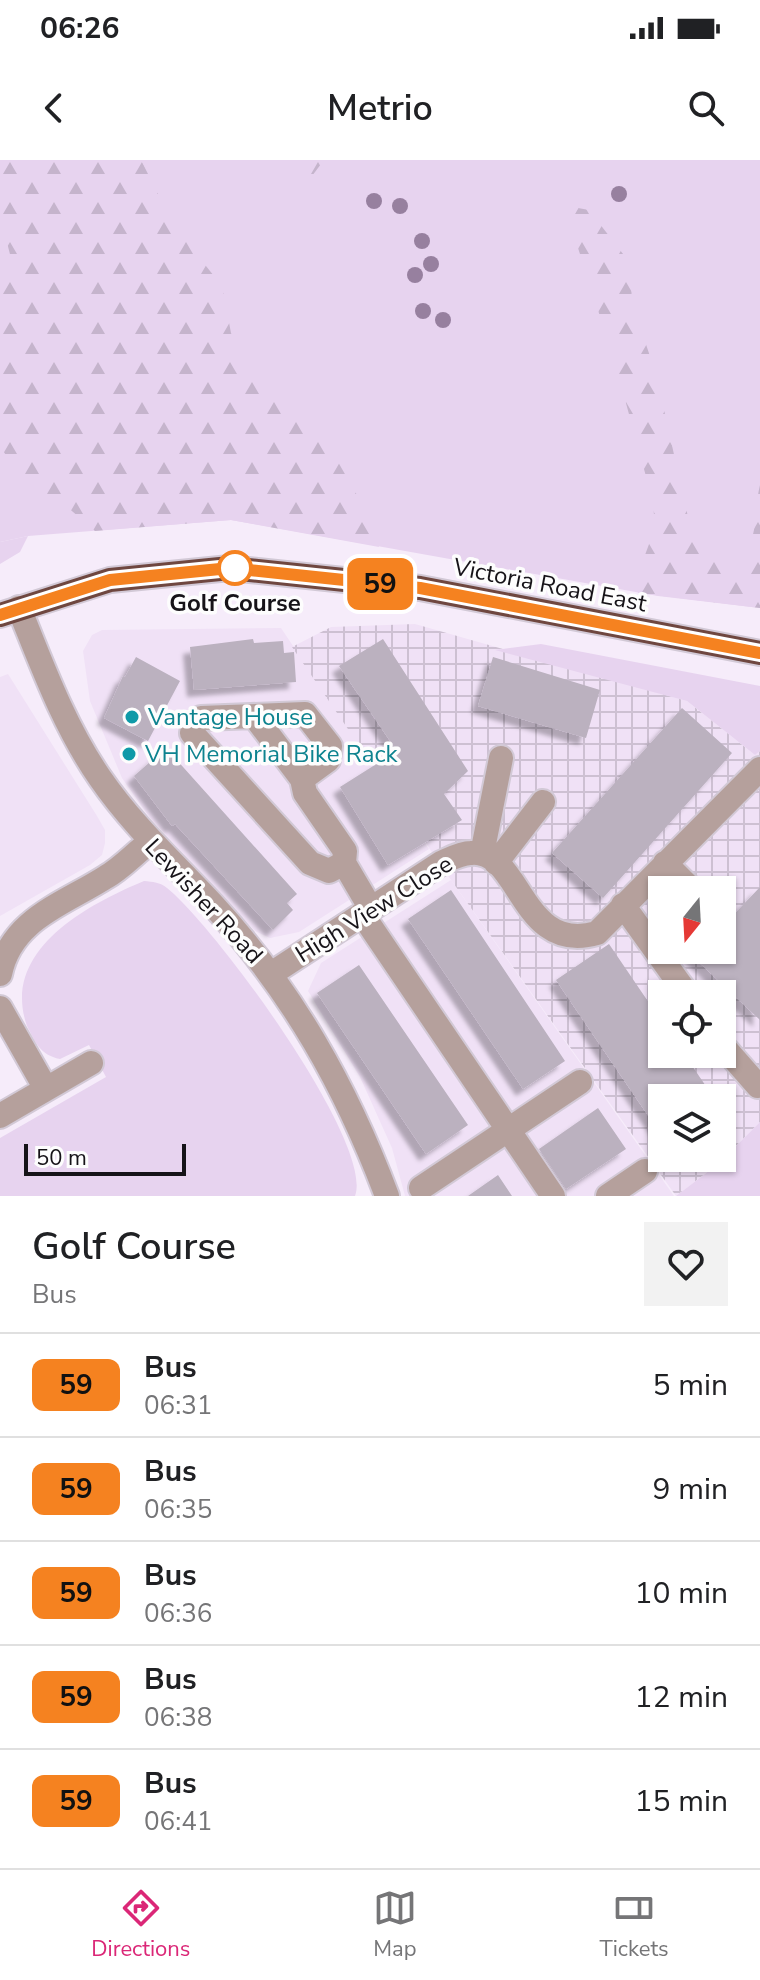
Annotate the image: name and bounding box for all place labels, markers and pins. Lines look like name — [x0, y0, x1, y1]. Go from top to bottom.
marker: Golf Course — [218, 551, 252, 585]
place label: Golf Course — [169, 587, 301, 619]
place label: Vantage House — [147, 701, 313, 733]
marker: Vantage House — [123, 708, 141, 726]
place label: VH Memorial Bike Rack — [144, 738, 399, 770]
marker: VH Memorial Bike Rack — [120, 745, 138, 763]

